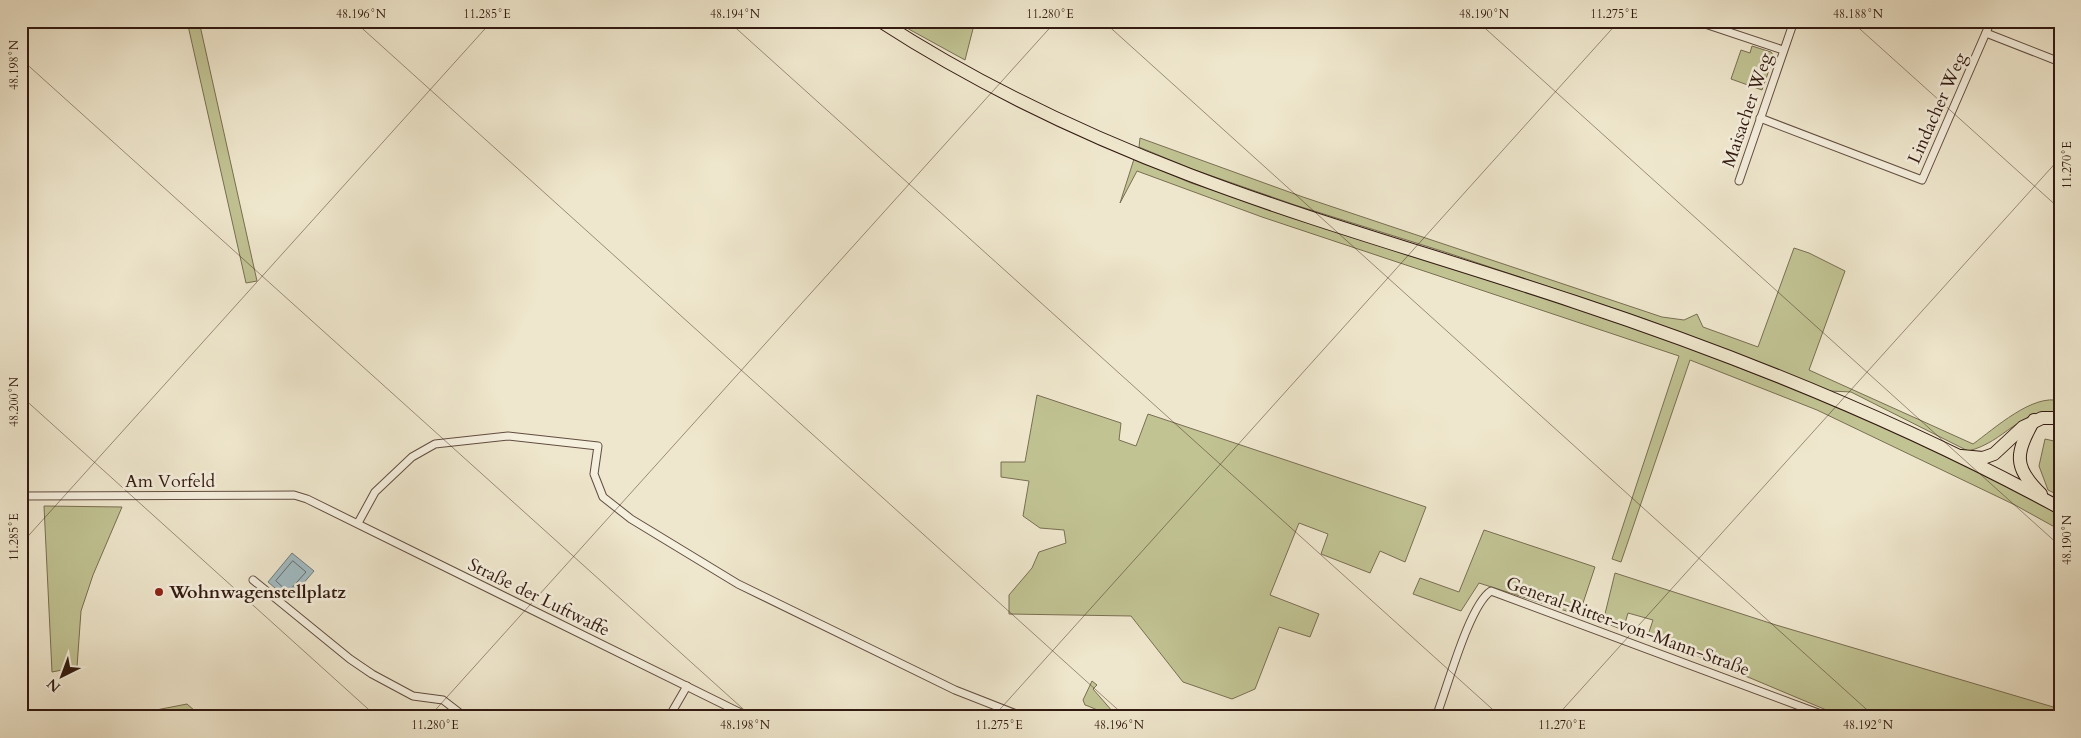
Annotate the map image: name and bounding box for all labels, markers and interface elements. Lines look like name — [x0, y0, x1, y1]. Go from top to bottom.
text: 48.196°N — [336, 6, 387, 22]
text: 11.285°E — [463, 6, 511, 22]
text: 48.194°N — [710, 6, 761, 22]
text: 11.280°E — [1026, 6, 1074, 22]
text: 48.190°N — [1459, 6, 1510, 22]
text: 11.275°E — [1590, 6, 1638, 22]
text: 48.188°N — [1833, 6, 1884, 22]
text: 48.198°N — [6, 39, 22, 90]
street label: Lindacher Weg — [1902, 48, 1974, 168]
street label: Maisacher Weg — [1716, 49, 1779, 171]
text: 11.270°E — [2059, 141, 2075, 189]
text: 48.200°N — [6, 376, 22, 427]
street label: Am Vorfeld — [125, 469, 216, 494]
text: 11.285°E — [6, 513, 22, 561]
text: 48.190°N — [2059, 514, 2075, 565]
street label: Straße der Luftwaffe — [464, 552, 614, 643]
street label: General-Ritter-von-Mann-Straße — [1502, 571, 1753, 682]
place label: Wohnwagenstellplatz — [168, 580, 346, 605]
marker: Wohnwagenstellplatz — [153, 586, 165, 598]
north arrow — [38, 650, 88, 700]
text: N — [43, 674, 65, 696]
text: 11.280°E — [411, 717, 459, 733]
text: 48.198°N — [720, 717, 771, 733]
text: 11.275°E — [975, 717, 1023, 733]
text: 48.196°N — [1094, 717, 1145, 733]
text: 11.270°E — [1538, 717, 1586, 733]
text: 48.192°N — [1843, 717, 1894, 733]

